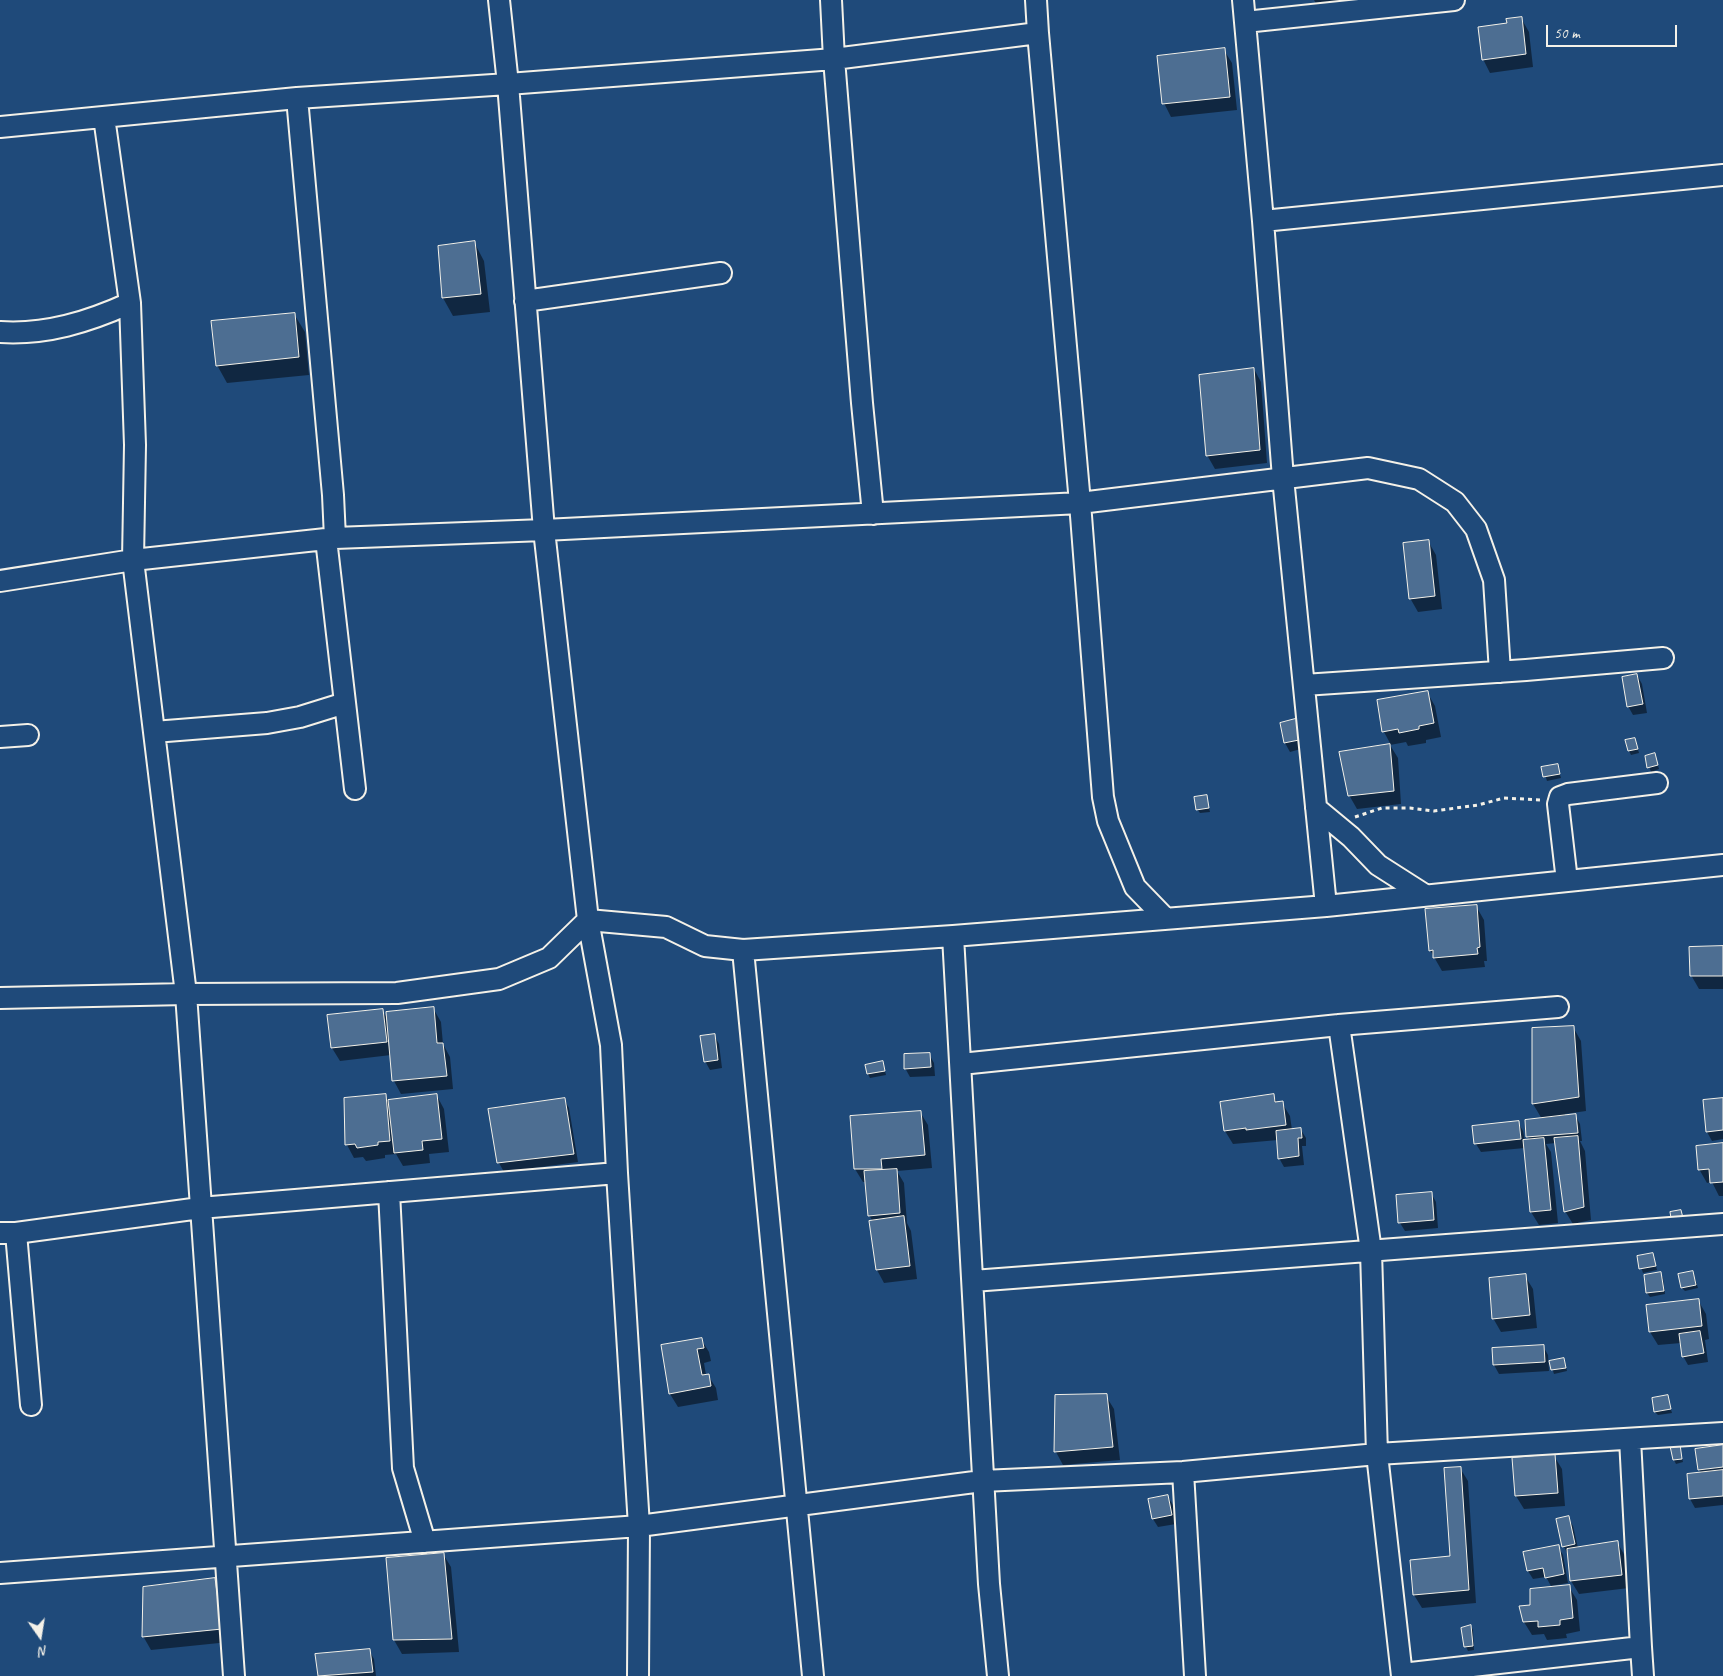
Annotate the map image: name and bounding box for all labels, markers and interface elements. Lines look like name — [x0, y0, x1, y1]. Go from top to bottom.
scale bar — [1548, 15, 1679, 47]
text: 50 m — [1554, 24, 1580, 43]
north arrow — [15, 1611, 65, 1661]
text: N — [37, 1642, 50, 1660]

